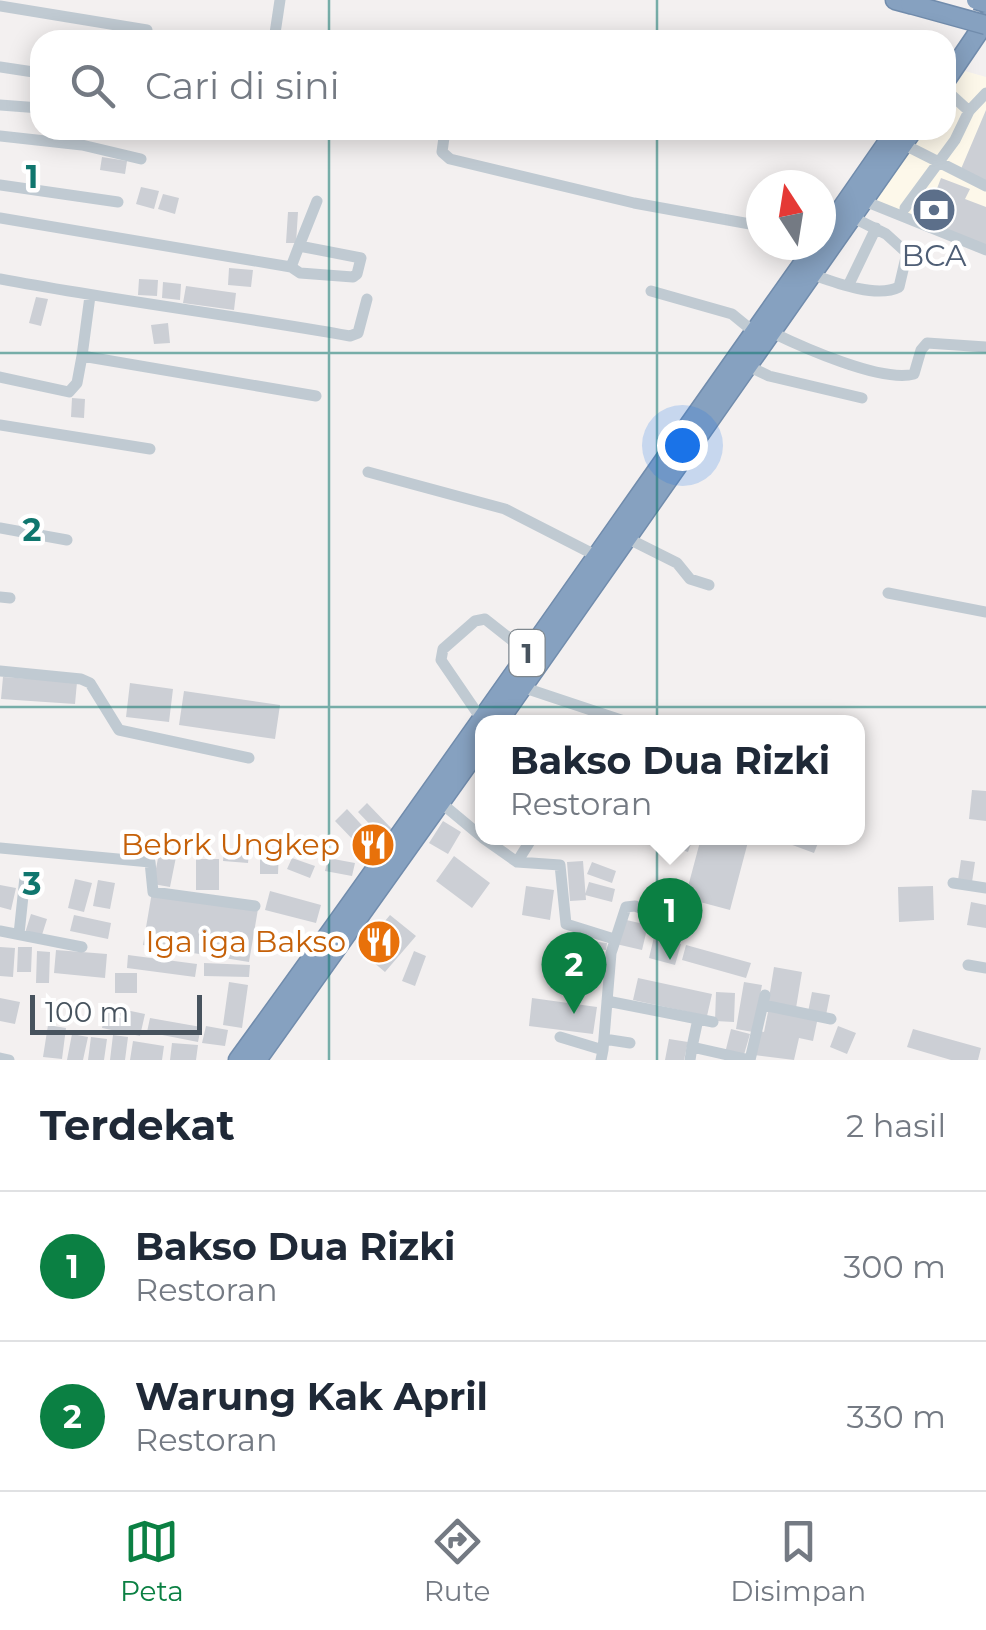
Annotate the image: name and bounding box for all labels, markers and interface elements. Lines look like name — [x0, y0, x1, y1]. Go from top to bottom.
search box — [30, 30, 956, 140]
icon: search — [65, 58, 120, 113]
text: Cari di sini — [145, 62, 340, 109]
text: 1 — [26, 157, 38, 196]
north arrow — [746, 170, 836, 260]
bank icon: BCA — [911, 187, 957, 233]
place label: BCA — [902, 237, 967, 274]
your location — [657, 420, 708, 471]
text: 2 — [23, 510, 41, 549]
road number: 1 — [510, 630, 544, 676]
popup — [475, 715, 865, 845]
text: Bakso Dua Rizki — [510, 737, 830, 784]
text: Restoran — [510, 784, 652, 823]
restaurant icon: Bebrk Ungkep — [350, 822, 396, 868]
place label: Bebrk Ungkep — [121, 826, 340, 863]
text: 3 — [22, 864, 41, 903]
pin: 1 — [638, 878, 702, 960]
restaurant icon: Iga iga Bakso — [356, 919, 402, 965]
place label: Iga iga Bakso — [145, 923, 346, 960]
pin: 2 — [542, 932, 606, 1014]
scale bar — [30, 990, 202, 1034]
text: 100 m — [45, 995, 129, 1029]
text: Terdekat — [40, 1099, 235, 1151]
text: 2 hasil — [846, 1106, 946, 1145]
text: Bakso Dua Rizki — [135, 1223, 456, 1270]
text: 1 — [66, 1247, 79, 1286]
text: 300 m — [843, 1247, 946, 1286]
text: Restoran — [135, 1270, 278, 1309]
text: Warung Kak April — [135, 1373, 488, 1420]
text: 2 — [63, 1397, 82, 1436]
text: 330 m — [847, 1397, 946, 1436]
text: Restoran — [135, 1420, 278, 1459]
tab: Peta — [120, 1514, 184, 1608]
tab: Rute — [424, 1514, 490, 1608]
tab: Disimpan — [730, 1514, 866, 1608]

